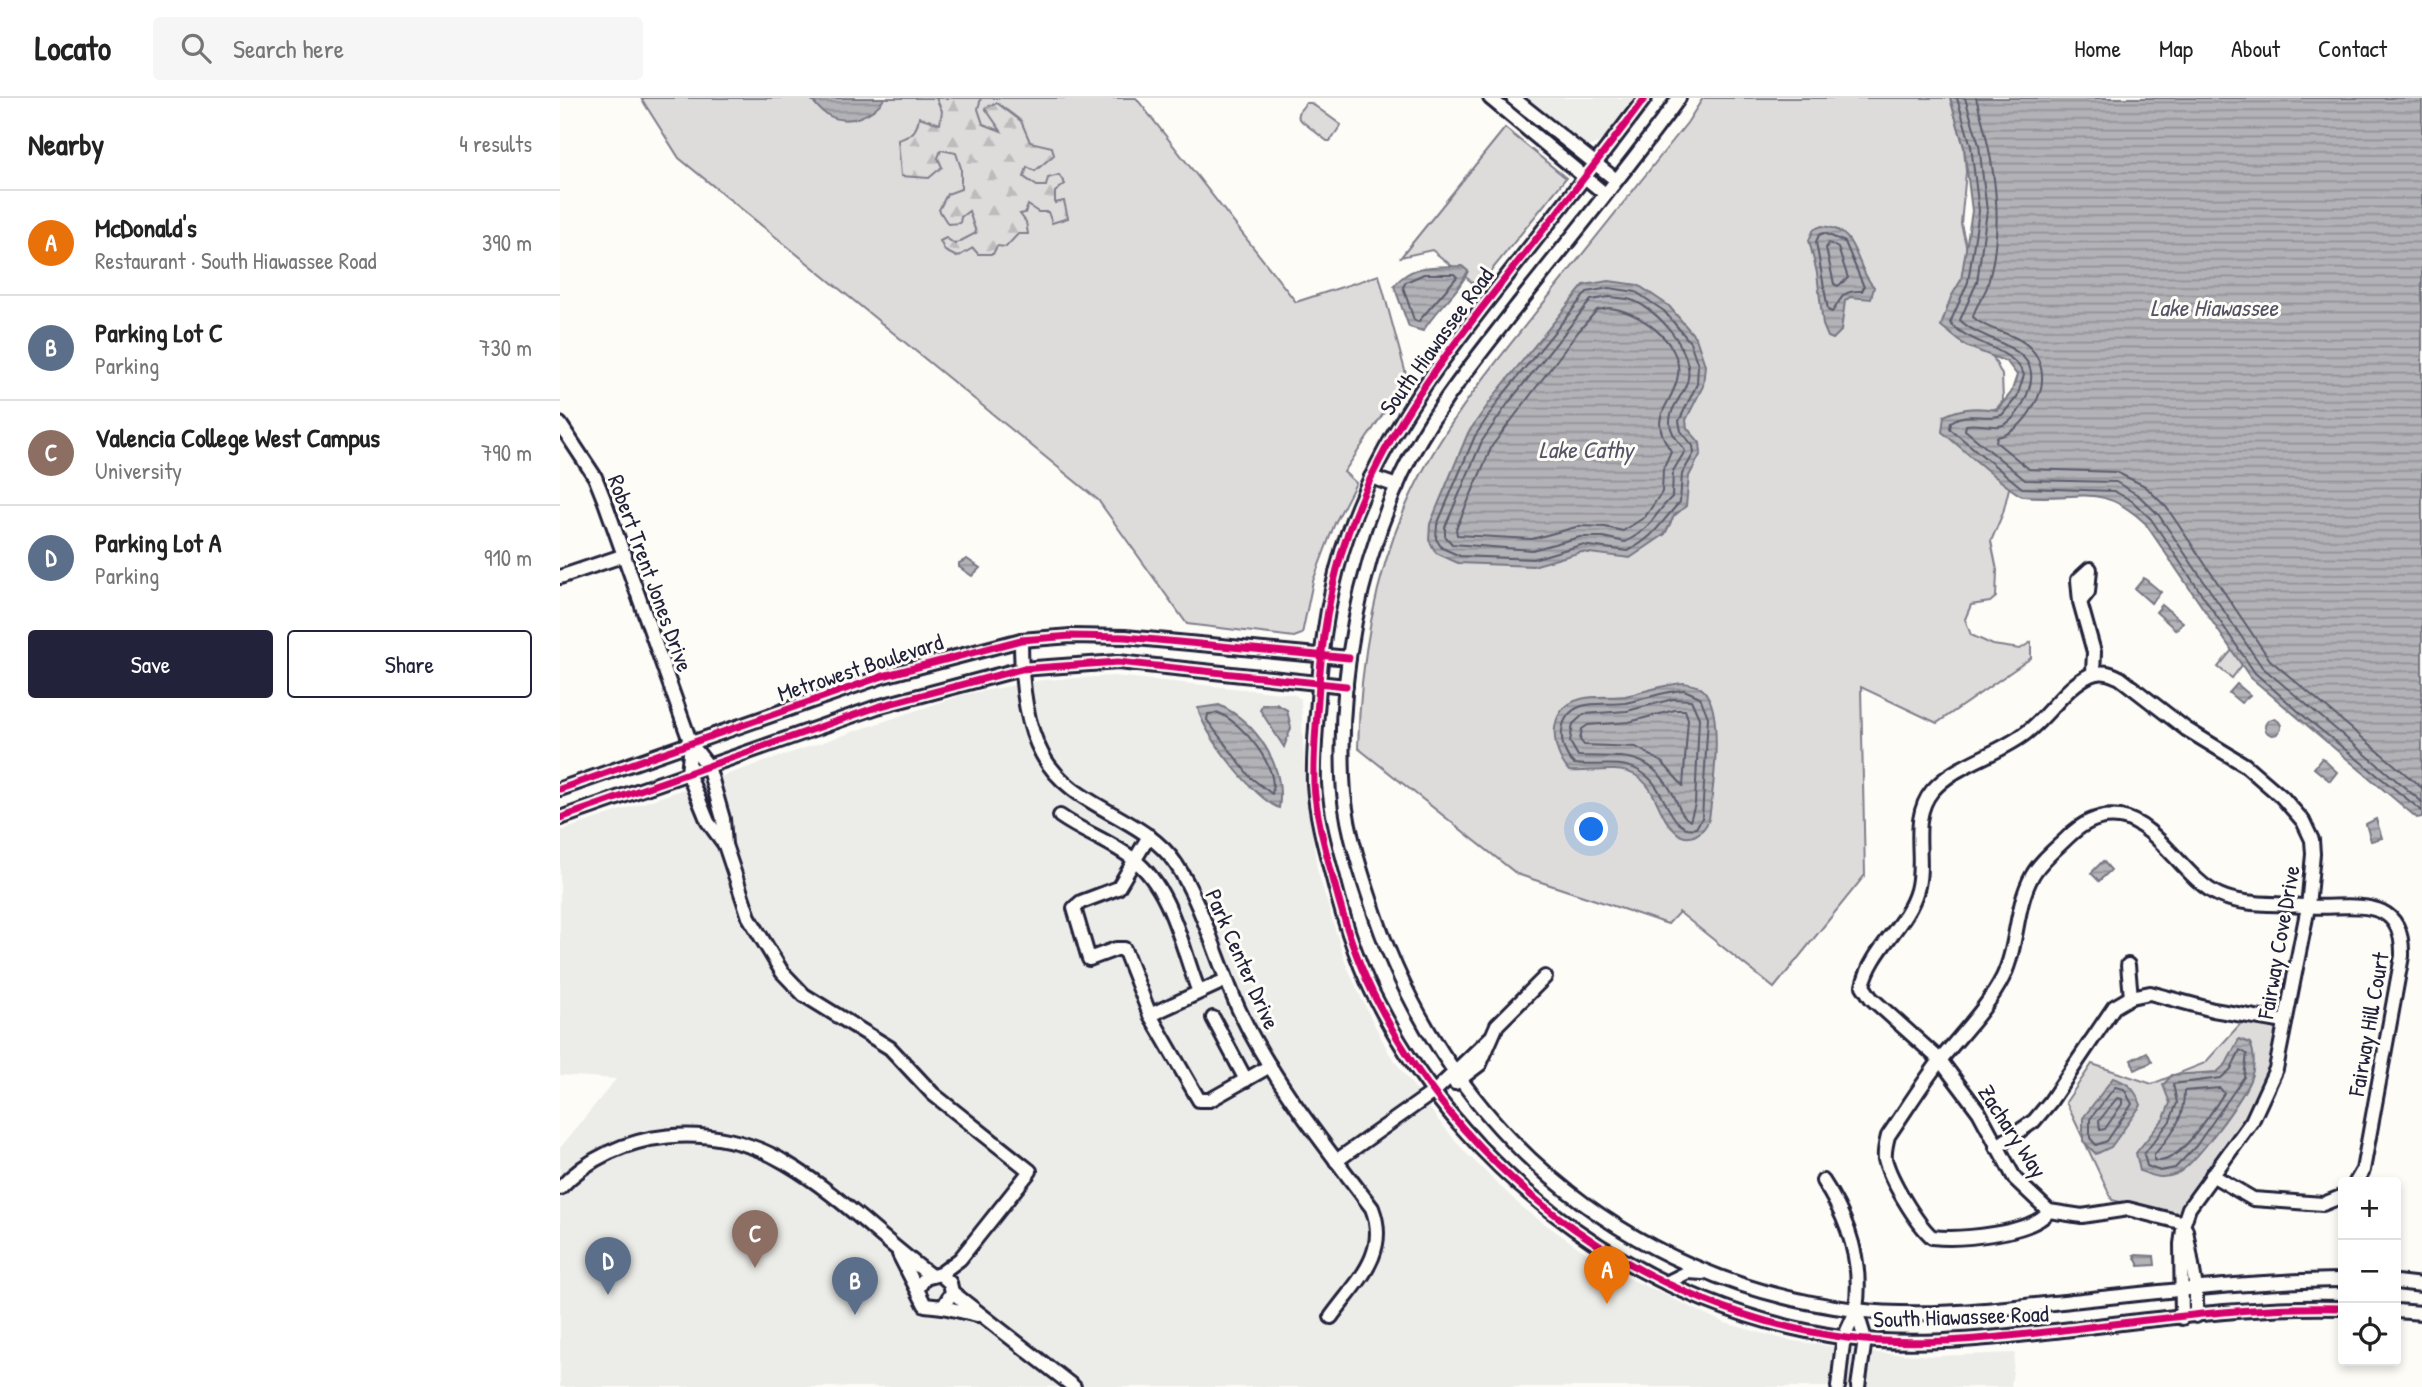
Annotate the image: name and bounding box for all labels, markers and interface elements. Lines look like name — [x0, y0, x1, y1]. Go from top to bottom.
search box — [153, 17, 643, 80]
text: Locato — [35, 26, 111, 70]
icon: search — [177, 29, 215, 67]
text: Search here — [233, 31, 344, 66]
text: Home — [2074, 32, 2121, 64]
text: Map — [2159, 32, 2193, 64]
text: About — [2231, 32, 2280, 64]
text: Contact — [2318, 32, 2387, 64]
text: Nearby — [28, 124, 104, 164]
text: 4 results — [459, 128, 532, 159]
text: McDonald's — [95, 210, 197, 245]
text: A — [45, 227, 57, 258]
text: 390 m — [482, 227, 532, 258]
text: Restaurant · South Hiawassee Road — [95, 245, 376, 276]
street label: South Hiawassee Road — [1372, 261, 1500, 421]
water label: Lake Hiawassee — [2150, 291, 2279, 323]
text: Parking Lot C — [95, 315, 223, 350]
text: B — [45, 332, 57, 363]
text: 730 m — [479, 332, 532, 363]
text: Parking — [95, 350, 159, 381]
text: Valencia College West Campus — [95, 420, 380, 455]
water label: Lake Cathy — [1539, 433, 1636, 466]
text: C — [45, 437, 57, 468]
text: 790 m — [481, 437, 532, 468]
text: University — [95, 455, 182, 486]
street label: Robert Trent Jones Drive — [601, 470, 701, 676]
text: Parking Lot A — [95, 525, 221, 560]
text: D — [46, 542, 56, 573]
text: 910 m — [484, 542, 532, 573]
text: Parking — [95, 560, 159, 591]
street label: Metrowest Boulevard — [773, 626, 947, 708]
button: Save — [28, 630, 273, 698]
button: Share — [287, 630, 532, 698]
your location — [1574, 812, 1608, 846]
street label: Fairway Cove Drive — [2249, 863, 2307, 1022]
street label: Park Center Drive — [1198, 884, 1288, 1034]
street label: Fairway Hill Court — [2340, 949, 2396, 1099]
street label: Zachary Way — [1971, 1078, 2055, 1184]
map controls — [2338, 1177, 2401, 1366]
button: + — [2338, 1177, 2401, 1240]
pin: C — [732, 1210, 778, 1268]
pin: D — [585, 1237, 631, 1295]
button: − — [2338, 1240, 2401, 1303]
pin: A — [1584, 1246, 1630, 1304]
pin: B — [832, 1257, 878, 1315]
street label: South Hiawassee Road — [1873, 1297, 2049, 1335]
button: locate — [2338, 1303, 2401, 1366]

